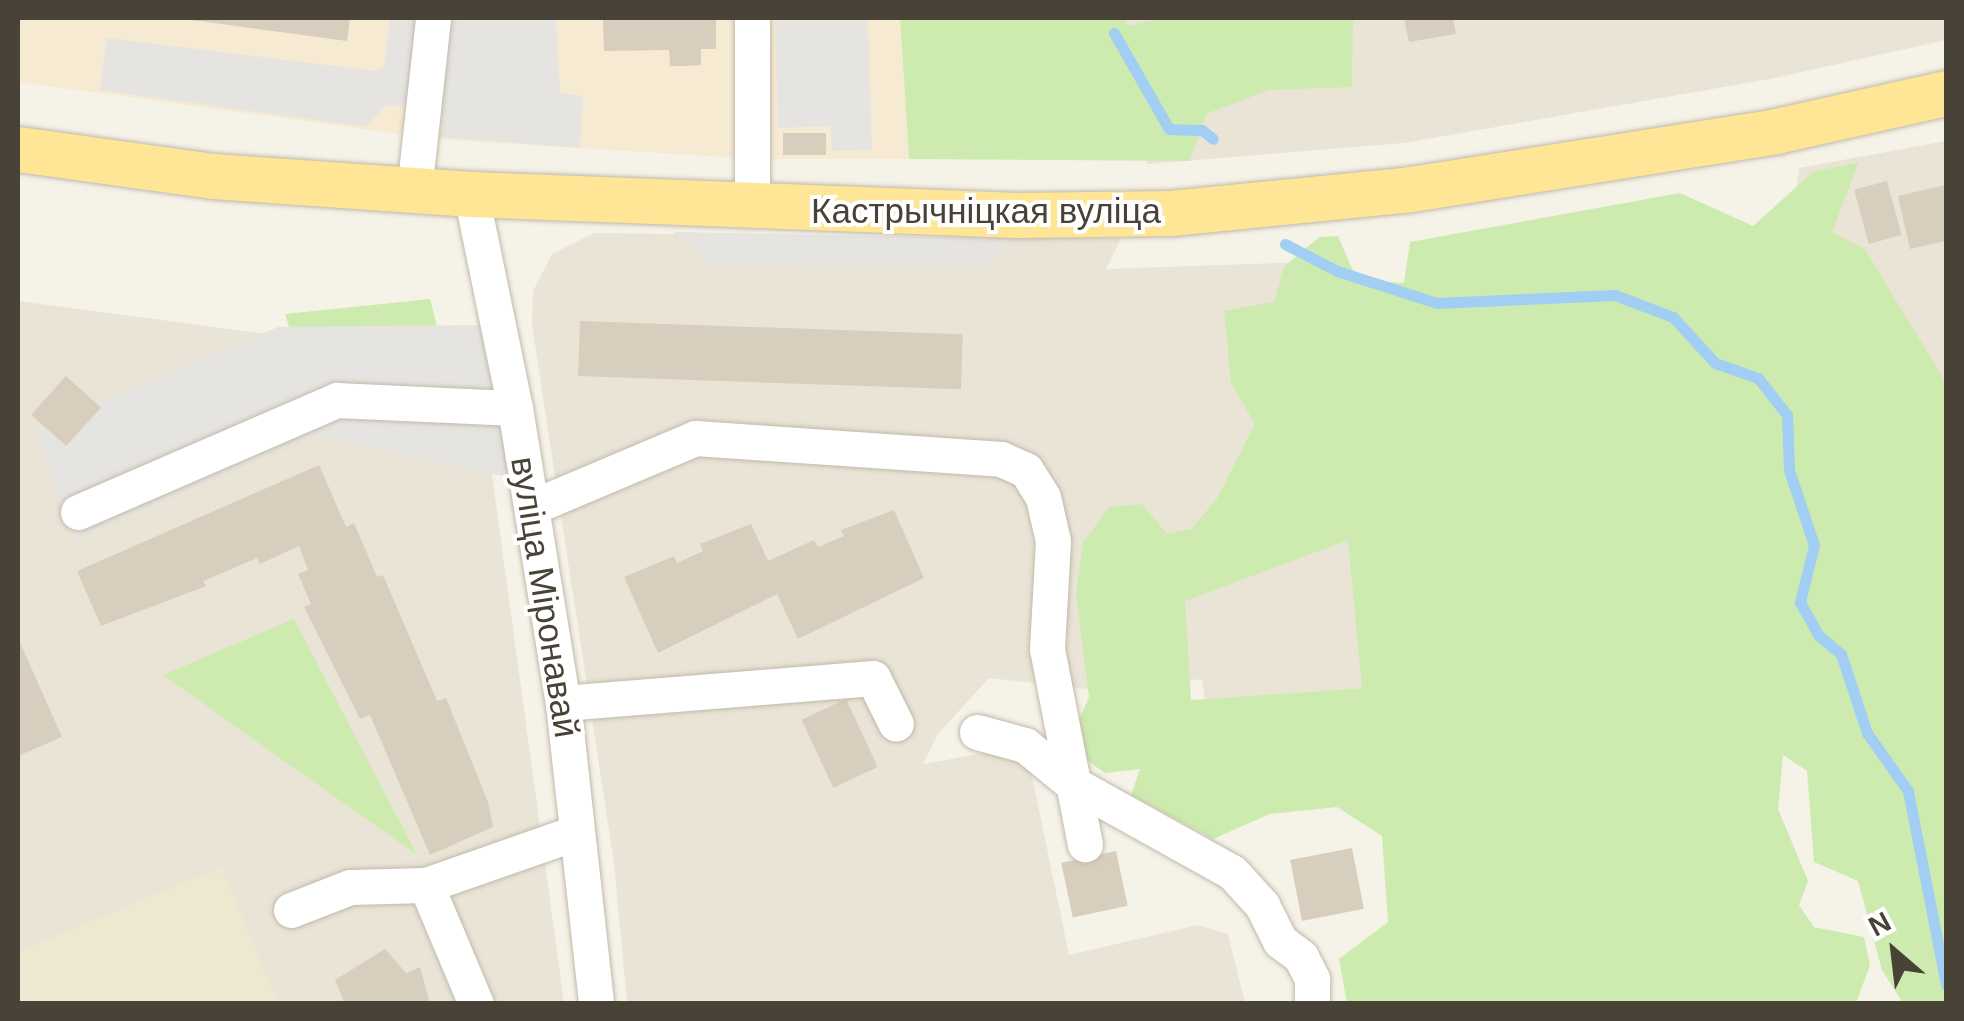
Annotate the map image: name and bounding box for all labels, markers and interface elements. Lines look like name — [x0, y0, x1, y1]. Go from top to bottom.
street label: Кастрычніцкая вуліца — [811, 190, 1161, 232]
street label: вуліца Міронавай — [502, 454, 588, 740]
north arrow — [1844, 901, 1944, 1001]
text: N — [1863, 906, 1896, 943]

